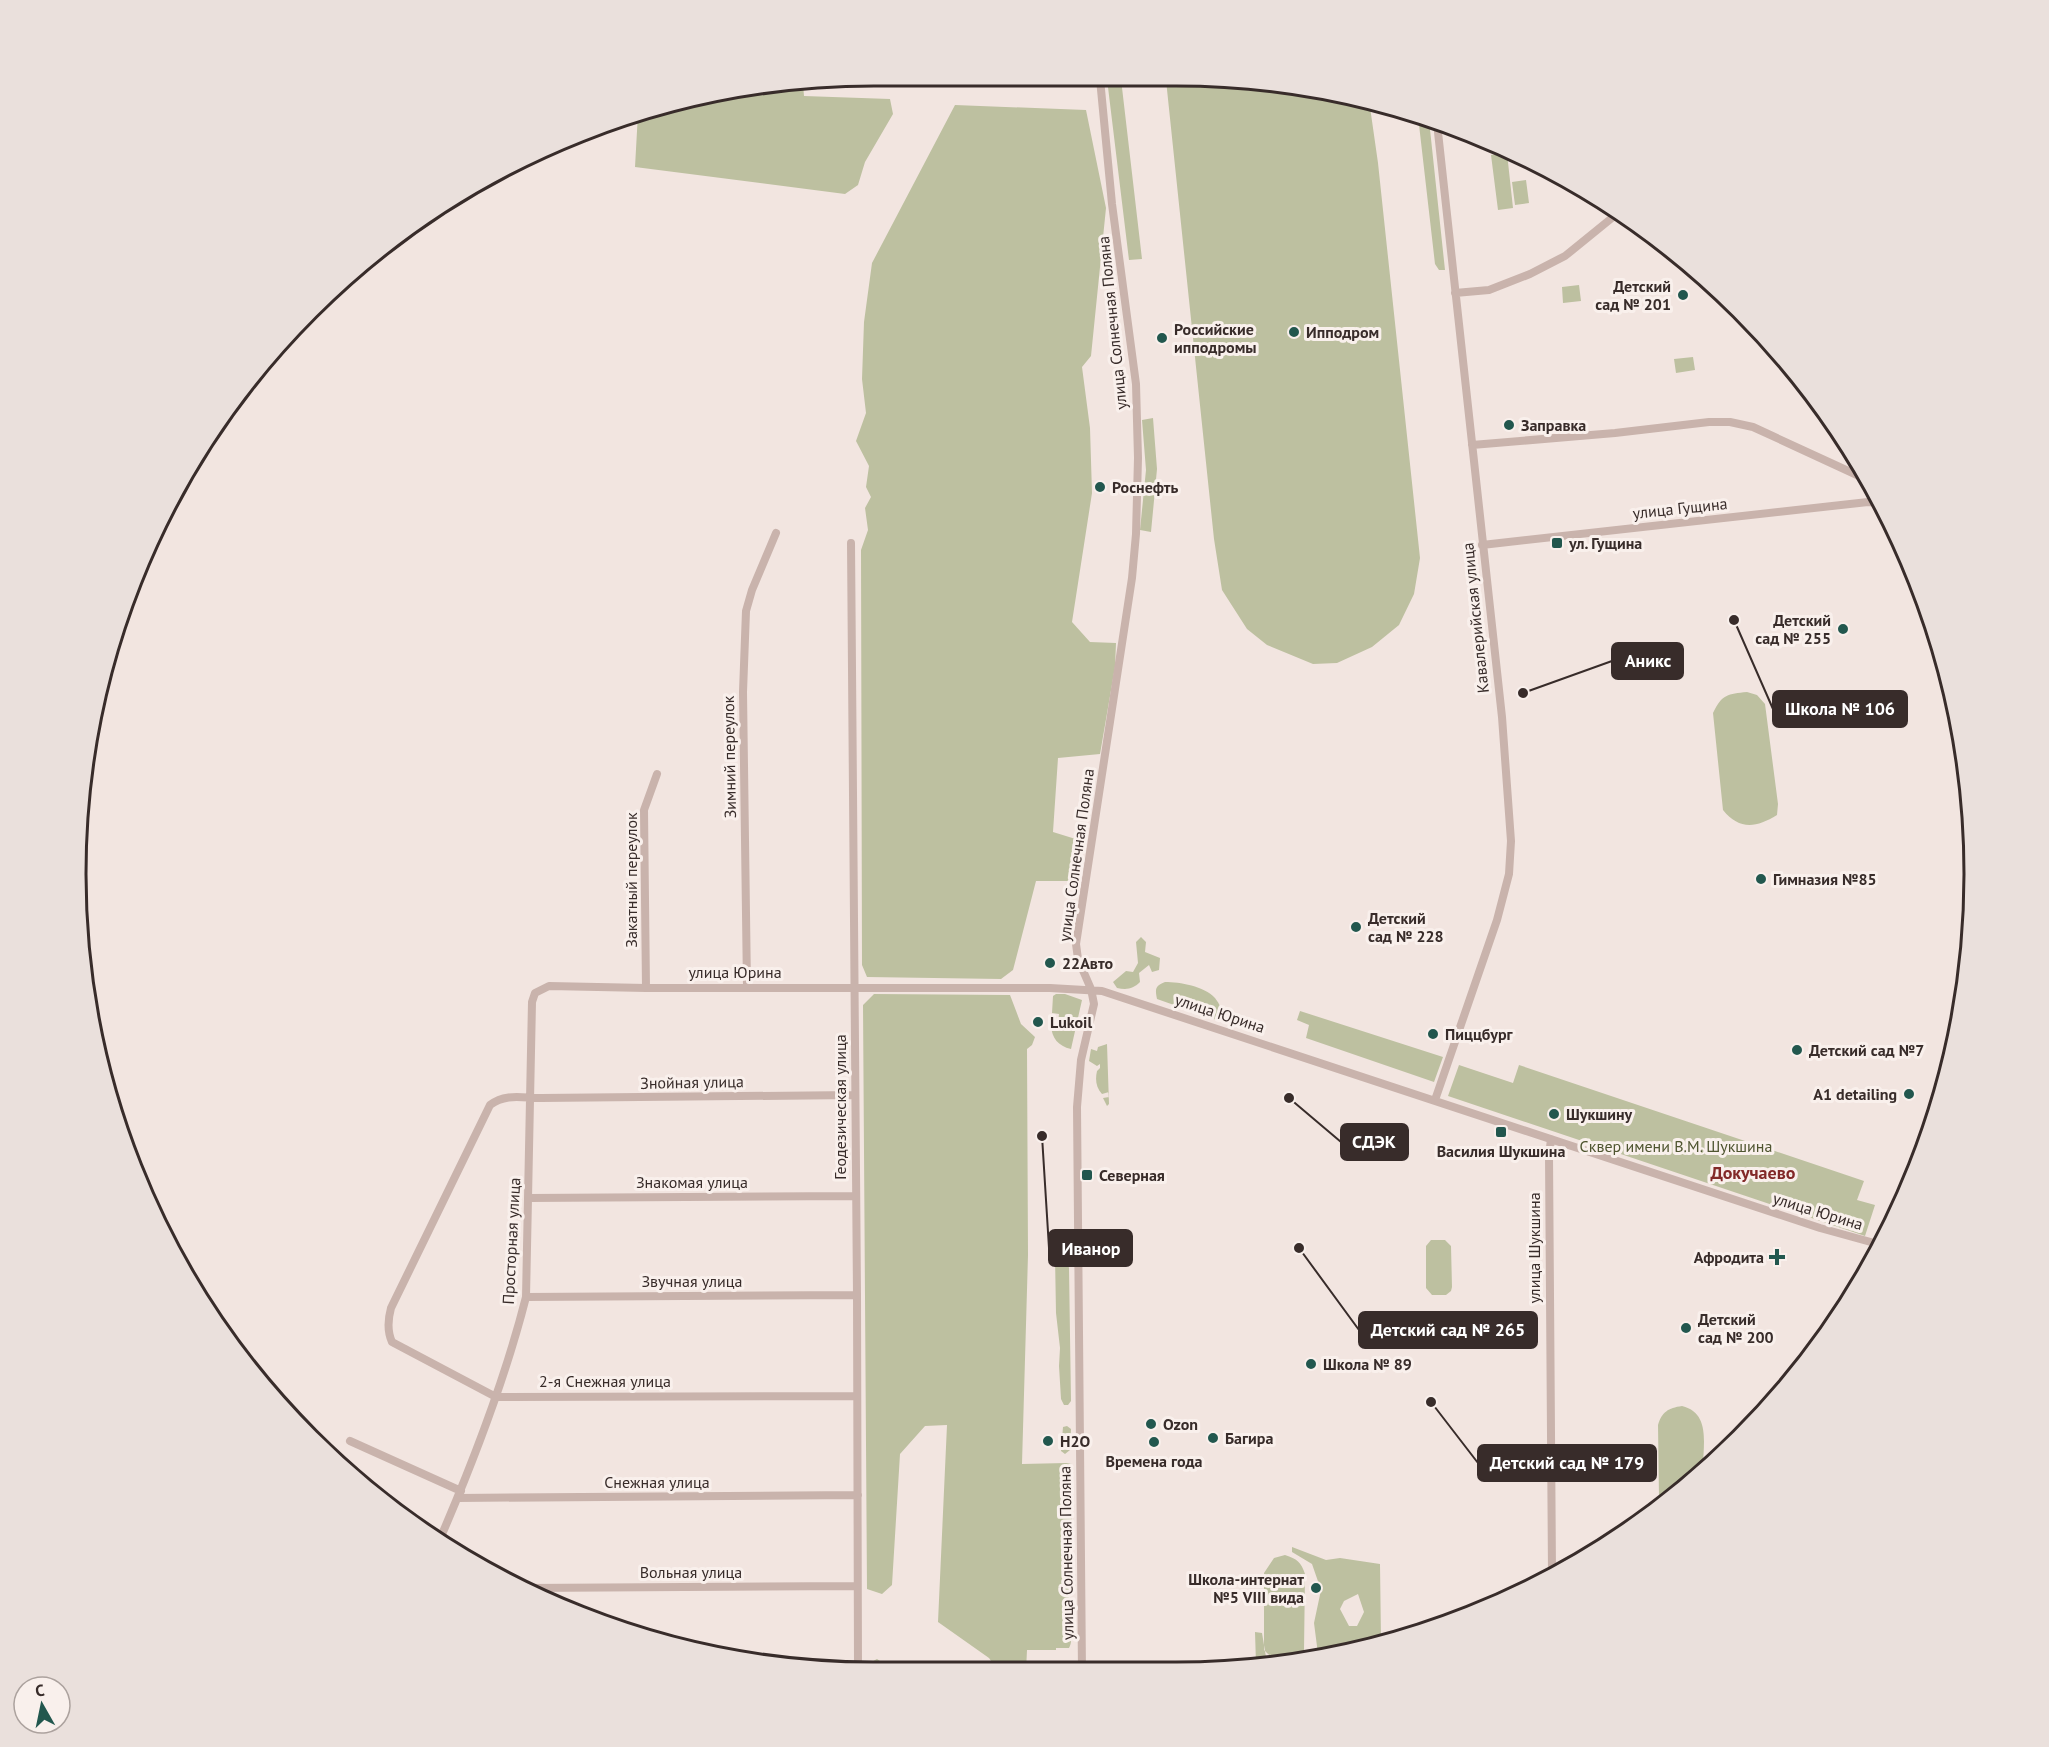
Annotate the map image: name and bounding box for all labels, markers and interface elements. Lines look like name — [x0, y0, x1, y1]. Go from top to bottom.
street label: улица Солнечная Поляна — [1093, 235, 1131, 411]
place label: Детский сад № 201 — [1595, 276, 1671, 314]
marker: Детский сад № 201 — [1676, 288, 1690, 302]
place label: Российские ипподромы — [1174, 319, 1257, 357]
place label: Ипподром — [1306, 322, 1379, 342]
marker: Ипподром — [1287, 325, 1301, 339]
marker: Российские ипподромы — [1155, 331, 1169, 345]
place label: Заправка — [1521, 415, 1586, 435]
marker: Заправка — [1502, 418, 1516, 432]
place label: Роснефть — [1112, 477, 1178, 497]
marker: Роснефть — [1093, 480, 1107, 494]
street label: улица Гущина — [1632, 493, 1728, 523]
place label: ул. Гущина — [1568, 533, 1642, 553]
marker: ул. Гущина — [1550, 536, 1564, 550]
street label: Кавалерийская улица — [1457, 542, 1493, 694]
place label: Детский сад № 255 — [1755, 610, 1831, 648]
marker: Детский сад № 255 — [1836, 622, 1850, 636]
callout: Аникс — [1612, 643, 1683, 679]
text: Аникс — [1625, 649, 1672, 672]
callout: Школа № 106 — [1773, 691, 1907, 727]
street label: Зимний переулок — [718, 695, 740, 819]
text: Школа № 106 — [1785, 697, 1895, 720]
street label: улица Солнечная Поляна — [1054, 767, 1098, 943]
street label: Закатный переулок — [621, 812, 641, 948]
place label: Гимназия №85 — [1773, 869, 1877, 889]
marker: Гимназия №85 — [1754, 872, 1768, 886]
place label: Детский сад № 228 — [1368, 908, 1444, 946]
marker: Детский сад № 228 — [1349, 920, 1363, 934]
place label: 22Авто — [1062, 953, 1113, 973]
marker: 22Авто — [1043, 956, 1057, 970]
street label: улица Юрина — [688, 962, 782, 982]
street label: улица Юрина — [1173, 989, 1267, 1037]
place label: Lukoil — [1050, 1012, 1092, 1032]
marker: Lukoil — [1031, 1015, 1045, 1029]
place label: Пиццбург — [1445, 1024, 1514, 1044]
marker: Пиццбург — [1426, 1027, 1440, 1041]
street label: Геодезическая улица — [830, 1034, 850, 1180]
place label: Детский сад №7 — [1809, 1040, 1924, 1060]
marker: Детский сад №7 — [1790, 1043, 1804, 1057]
street label: Знойная улица — [640, 1071, 744, 1093]
place label: A1 detailing — [1813, 1084, 1897, 1104]
marker: A1 detailing — [1902, 1087, 1916, 1101]
place label: Шукшину — [1566, 1104, 1633, 1124]
marker: Шукшину — [1547, 1107, 1561, 1121]
callout: СДЭК — [1341, 1124, 1408, 1160]
marker: Василия Шукшина — [1494, 1125, 1508, 1139]
text: СДЭК — [1352, 1130, 1396, 1153]
park label: Сквер имени В.М. Шукшина — [1580, 1136, 1772, 1156]
place label: Василия Шукшина — [1437, 1141, 1565, 1161]
district label: Докучаево — [1711, 1161, 1796, 1184]
place label: Северная — [1099, 1165, 1165, 1185]
marker: Северная — [1080, 1168, 1094, 1182]
street label: Знакомая улица — [636, 1172, 748, 1192]
street label: Просторная улица — [498, 1177, 524, 1305]
street label: улица Юрина — [1770, 1188, 1866, 1234]
street label: улица Шукшина — [1524, 1192, 1544, 1304]
callout: Иванор — [1049, 1230, 1132, 1266]
text: Иванор — [1061, 1237, 1121, 1260]
place label: Афродита — [1694, 1247, 1764, 1267]
marker: Афродита — [1768, 1248, 1786, 1266]
street label: Звучная улица — [641, 1271, 743, 1291]
place label: Детский сад № 200 — [1698, 1309, 1774, 1347]
callout: Детский сад № 265 — [1359, 1312, 1537, 1348]
text: Детский сад № 265 — [1371, 1318, 1525, 1341]
marker: Детский сад № 200 — [1679, 1321, 1693, 1335]
place label: Школа № 89 — [1323, 1354, 1412, 1374]
marker: Школа № 89 — [1304, 1357, 1318, 1371]
street label: 2-я Снежная улица — [539, 1371, 671, 1391]
place label: Ozon — [1163, 1414, 1198, 1434]
marker: Ozon — [1144, 1417, 1158, 1431]
place label: Багира — [1225, 1428, 1273, 1448]
place label: H2O — [1060, 1431, 1090, 1451]
marker: Багира — [1206, 1431, 1220, 1445]
marker: H2O — [1041, 1434, 1055, 1448]
marker: Времена года — [1147, 1435, 1161, 1449]
callout: Детский сад № 179 — [1478, 1445, 1656, 1481]
place label: Времена года — [1105, 1451, 1203, 1471]
text: Детский сад № 179 — [1490, 1451, 1644, 1474]
street label: улица Солнечная Поляна — [1054, 1466, 1078, 1640]
street label: Снежная улица — [604, 1472, 710, 1492]
street label: Вольная улица — [640, 1562, 742, 1582]
place label: Школа-интернат №5 VIII вида — [1188, 1569, 1304, 1607]
marker: Школа-интернат №5 VIII вида — [1309, 1581, 1323, 1595]
north arrow — [12, 1675, 72, 1735]
text: С — [34, 1680, 46, 1701]

